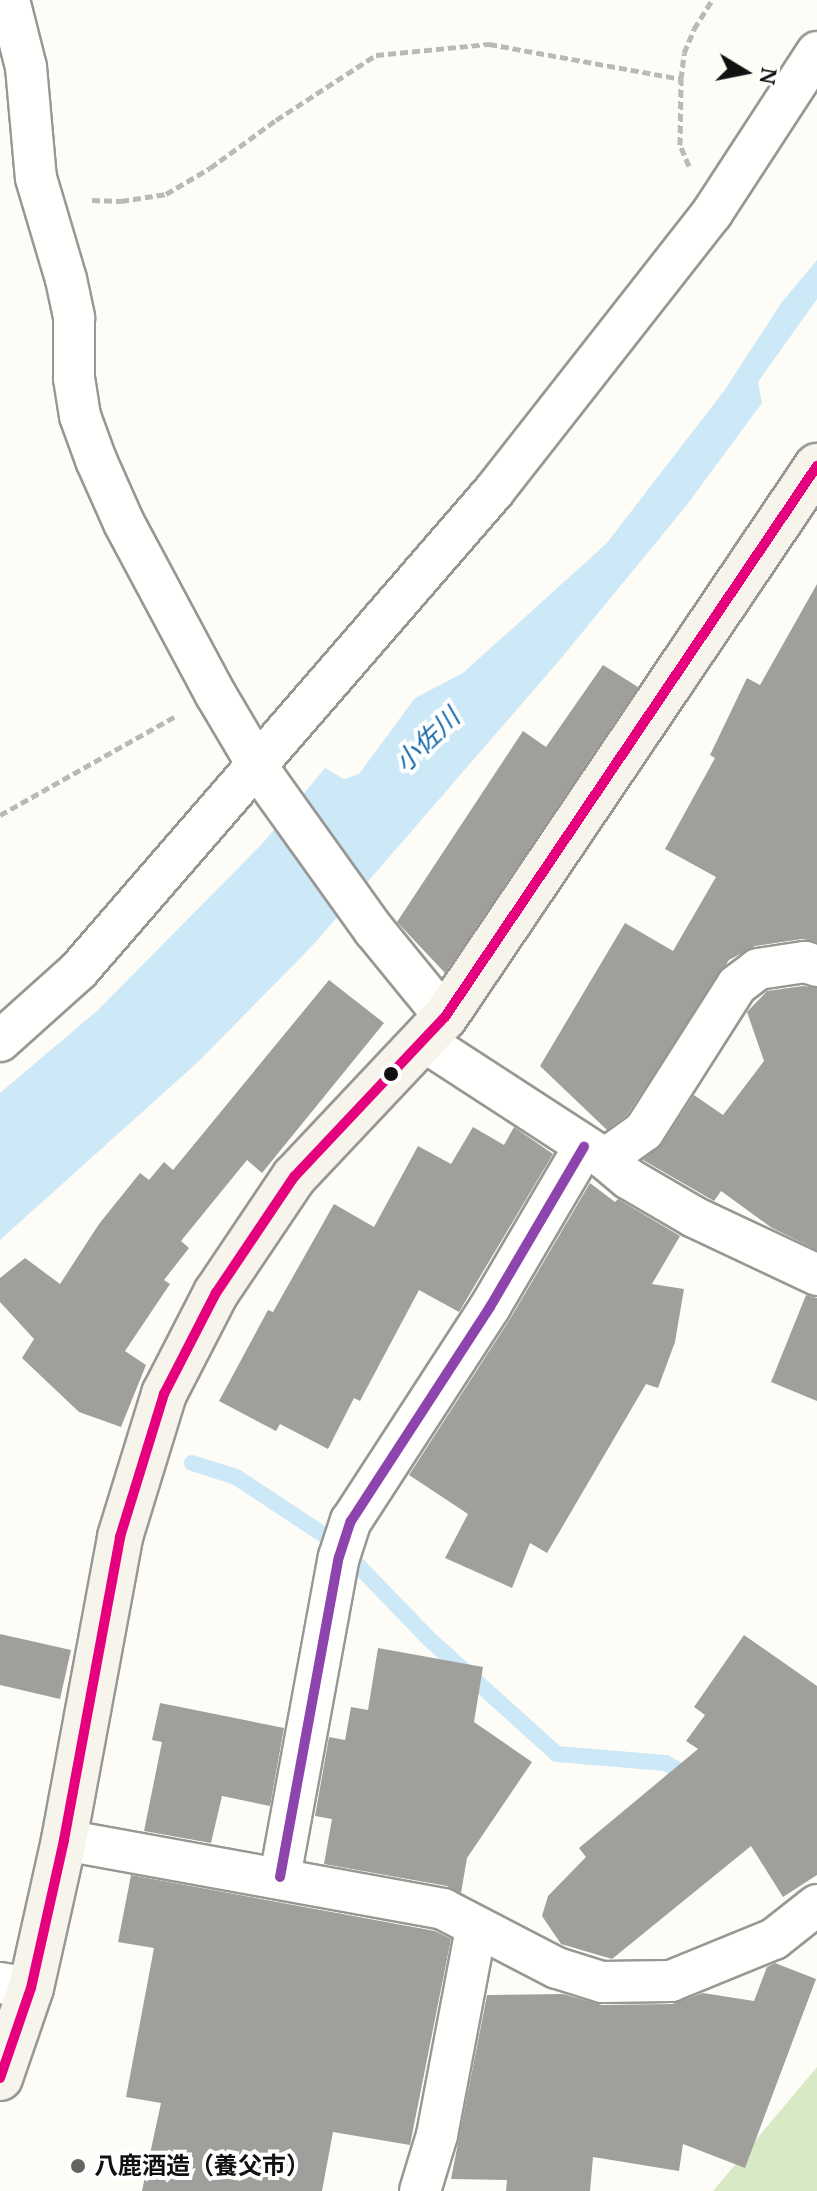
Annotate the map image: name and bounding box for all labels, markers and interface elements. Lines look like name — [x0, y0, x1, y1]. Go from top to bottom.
north arrow — [705, 32, 785, 112]
text: N — [753, 66, 785, 87]
water label: 小佐川 — [388, 702, 466, 778]
unlabelled marker — [383, 1066, 399, 1082]
place label: 八鹿酒造（養父市） — [94, 2152, 310, 2180]
marker: 八鹿酒造（養父市） — [69, 2157, 87, 2175]

